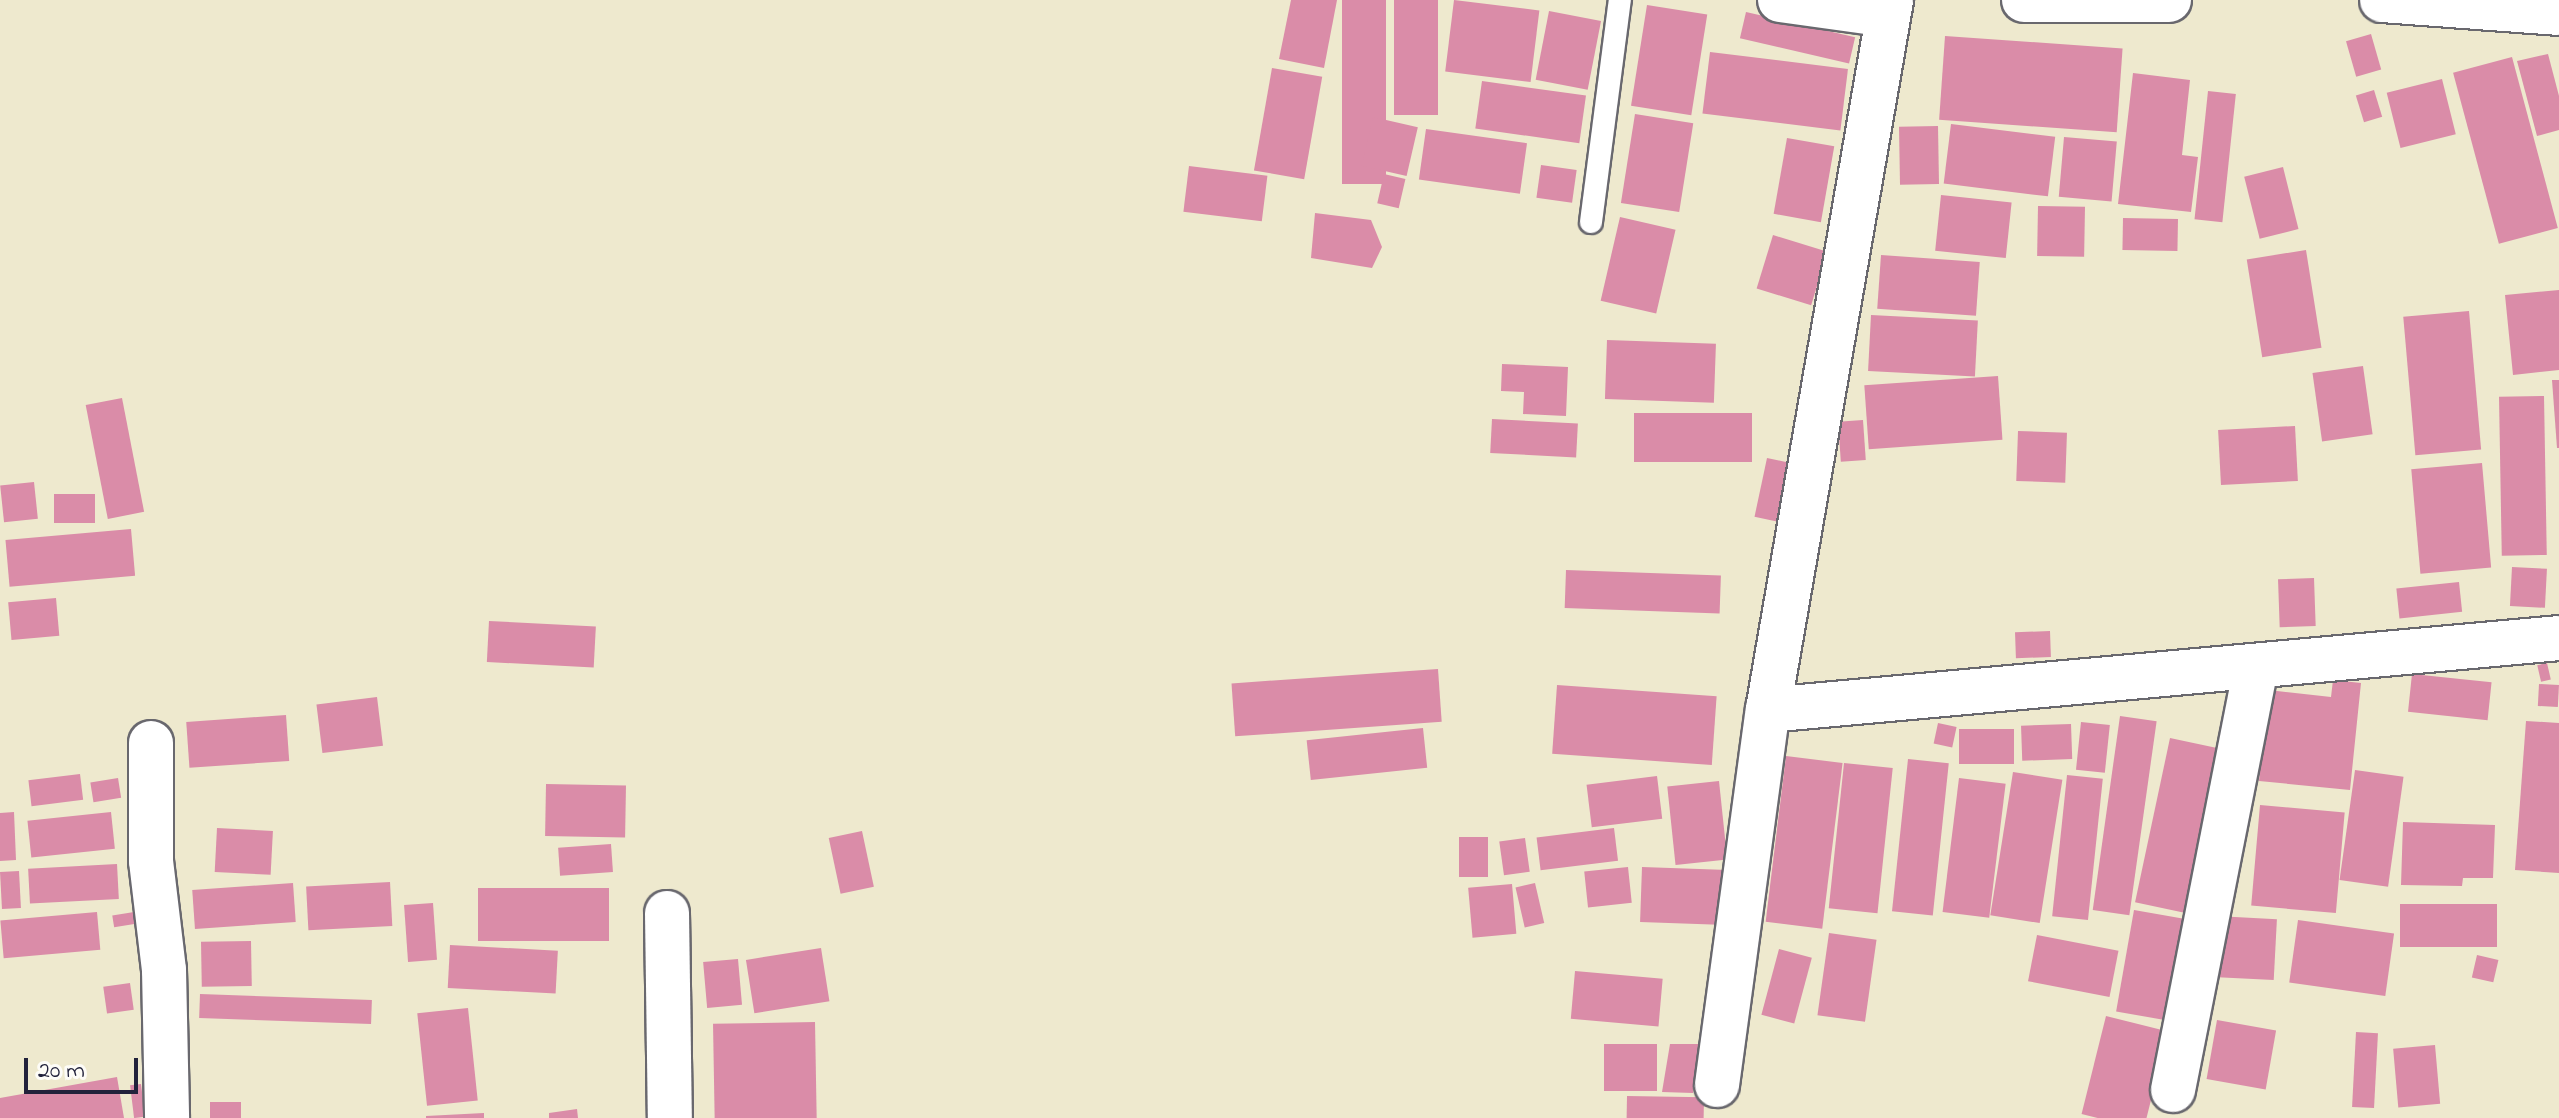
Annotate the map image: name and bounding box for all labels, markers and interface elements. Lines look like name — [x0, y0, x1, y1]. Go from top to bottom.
scale bar — [28, 1042, 142, 1092]
text: 20 m — [38, 1054, 85, 1089]

